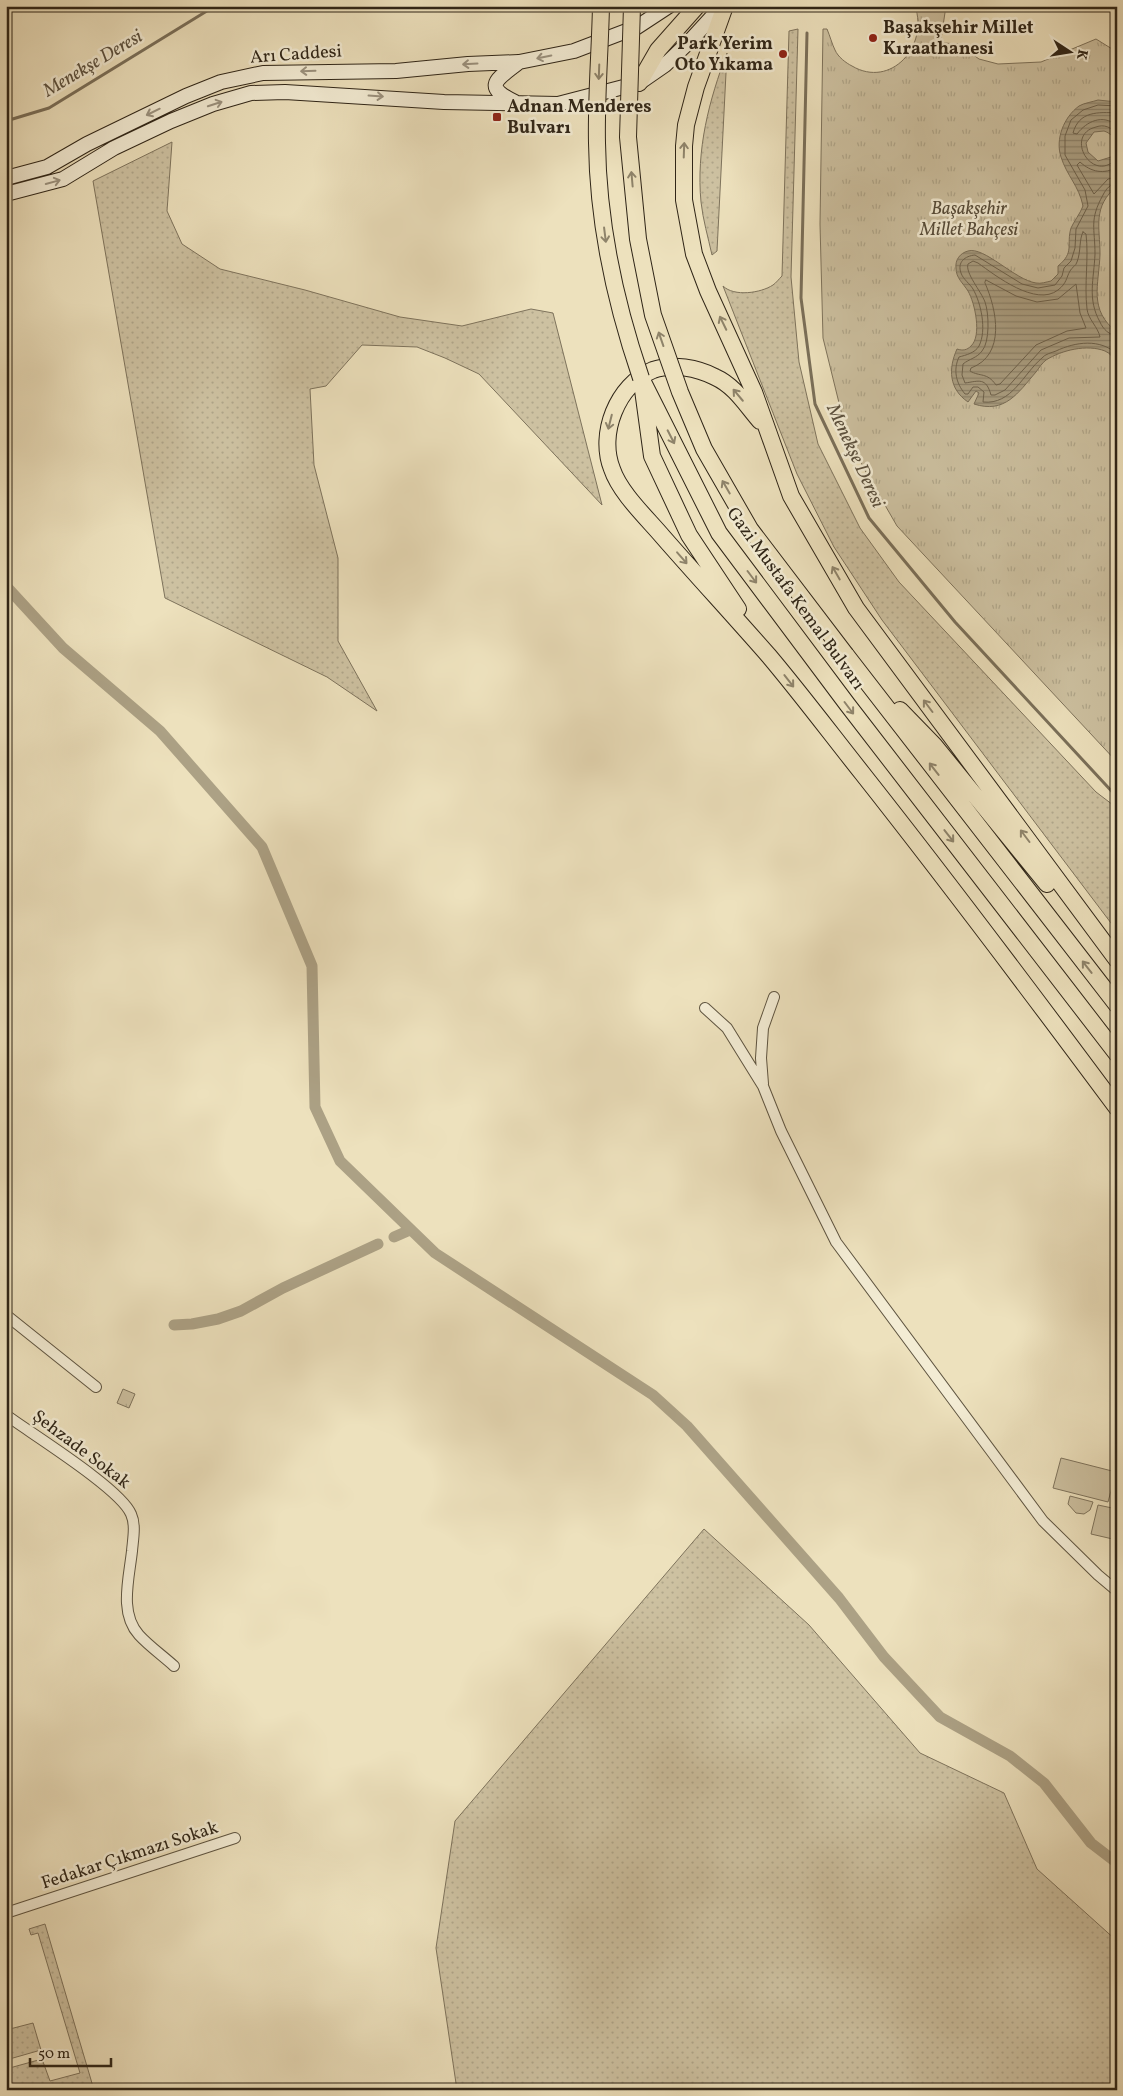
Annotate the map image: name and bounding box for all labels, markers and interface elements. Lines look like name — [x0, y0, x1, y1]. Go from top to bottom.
place label: Başakşehir Millet Kıraathanesi — [883, 16, 1034, 62]
water label: Menekşe Deresi — [38, 24, 148, 104]
north arrow — [1046, 28, 1096, 78]
place label: Park Yerim Oto Yıkama — [675, 32, 773, 78]
marker: Başakşehir Millet Kıraathanesi — [867, 32, 879, 44]
street label: Arı Caddesi — [249, 39, 343, 71]
text: K — [1071, 47, 1092, 61]
marker: Park Yerim Oto Yıkama — [777, 48, 789, 60]
one-way arrow — [536, 53, 552, 62]
one-way arrow — [463, 60, 479, 69]
one-way arrow — [594, 64, 604, 80]
one-way arrow — [300, 67, 316, 76]
one-way arrow — [368, 92, 384, 101]
place label: Adnan Menderes Bulvarı — [507, 95, 652, 141]
one-way arrow — [207, 99, 222, 108]
one-way arrow — [146, 108, 161, 117]
marker: Adnan Menderes Bulvarı — [491, 111, 503, 123]
one-way arrow — [680, 143, 689, 159]
one-way arrow — [627, 172, 637, 188]
one-way arrow — [45, 177, 61, 186]
park label: Başakşehir Millet Bahçesi — [919, 197, 1018, 243]
one-way arrow — [600, 226, 610, 242]
one-way arrow — [718, 316, 728, 331]
one-way arrow — [656, 331, 665, 347]
one-way arrow — [733, 389, 744, 402]
water label: Menekşe Deresi — [819, 399, 891, 512]
one-way arrow — [605, 413, 614, 429]
one-way arrow — [667, 429, 676, 444]
one-way arrow — [721, 480, 731, 495]
street label: Gazi Mustafa Kemal Bulvarı — [720, 502, 870, 696]
one-way arrow — [676, 552, 688, 565]
one-way arrow — [830, 566, 840, 580]
one-way arrow — [747, 570, 757, 584]
one-way arrow — [783, 674, 794, 687]
one-way arrow — [923, 700, 934, 713]
one-way arrow — [844, 701, 855, 714]
one-way arrow — [928, 763, 939, 776]
one-way arrow — [943, 829, 954, 842]
one-way arrow — [1020, 829, 1030, 843]
one-way arrow — [1081, 961, 1092, 974]
street label: Şehzade Sokak — [27, 1405, 136, 1495]
street label: Fedakar Çıkmazı Sokak — [38, 1816, 222, 1896]
scale bar — [30, 2036, 111, 2068]
text: 50 m — [38, 2044, 70, 2065]

